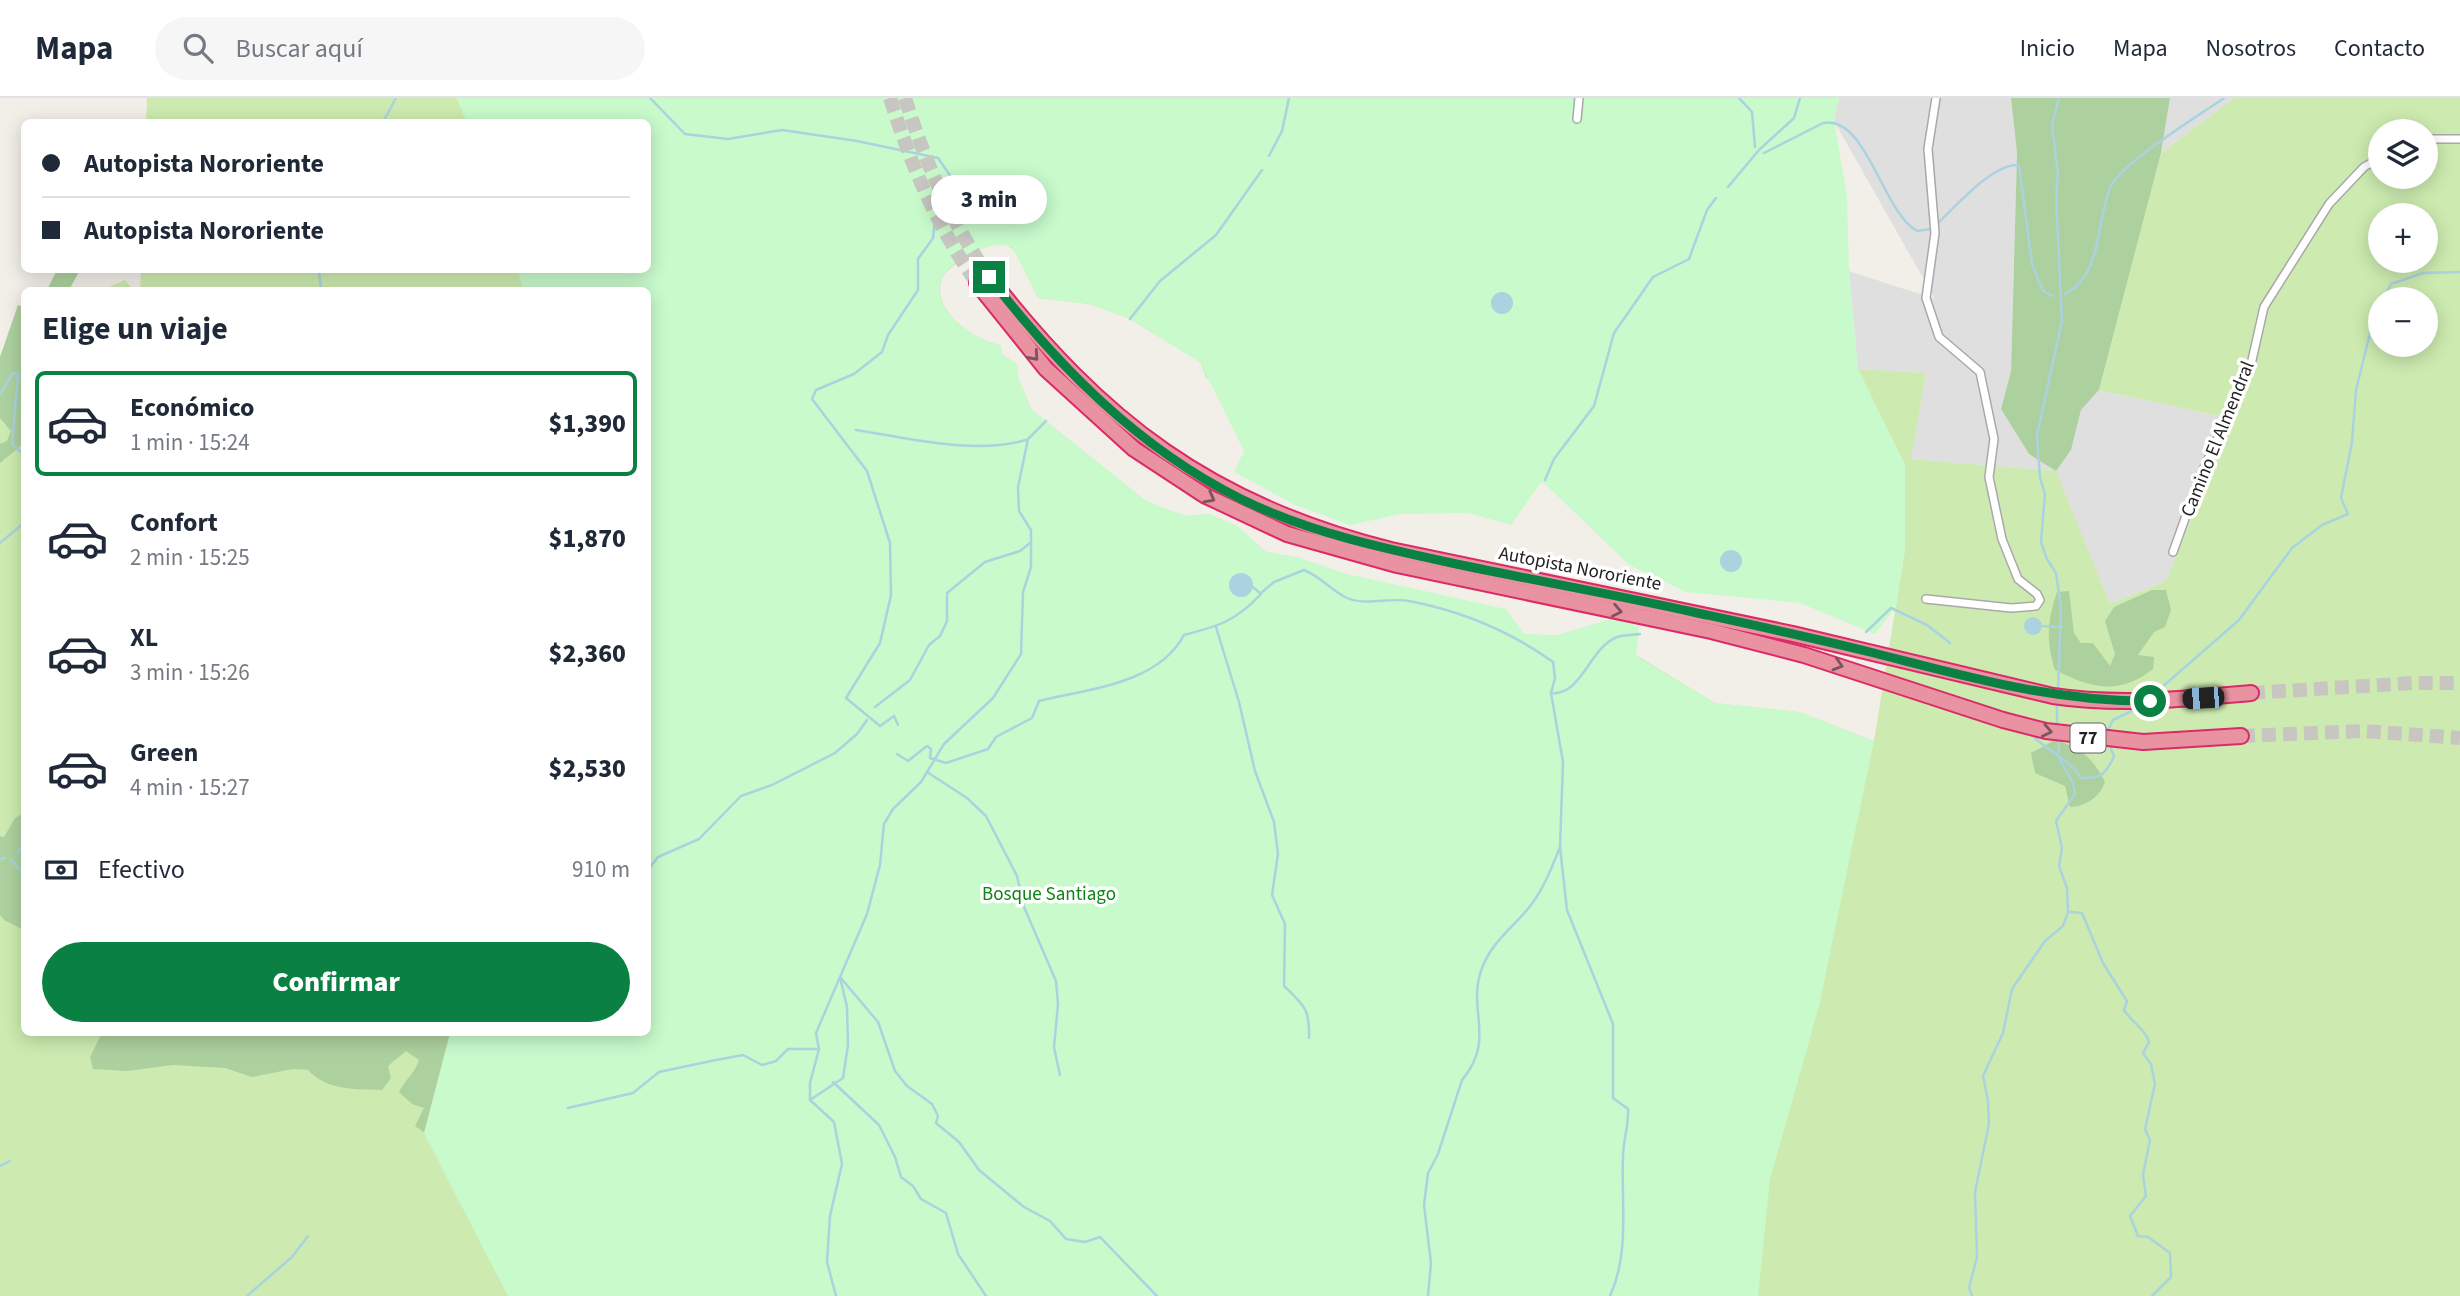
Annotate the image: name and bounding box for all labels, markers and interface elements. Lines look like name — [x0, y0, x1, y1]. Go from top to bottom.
search box — [155, 17, 645, 80]
text: Mapa — [35, 25, 113, 72]
icon: search — [179, 29, 217, 67]
text: Buscar aquí — [235, 30, 363, 67]
text: Inicio — [2020, 31, 2075, 66]
text: Mapa — [2113, 31, 2168, 66]
text: Nosotros — [2206, 31, 2296, 66]
text: Contacto — [2334, 31, 2425, 66]
map controls — [2368, 119, 2438, 357]
button: layers — [2368, 119, 2438, 189]
text: Autopista Nororiente — [84, 145, 324, 182]
callout: 3 min — [931, 176, 1047, 225]
text: 3 min — [961, 183, 1017, 216]
button: + — [2368, 203, 2438, 273]
text: Autopista Nororiente — [84, 212, 324, 249]
route end — [973, 261, 1005, 293]
button: − — [2368, 287, 2438, 357]
text: Elige un viaje — [42, 306, 228, 352]
one-way arrow — [1026, 348, 1039, 361]
street label: Camino El Almendral — [2174, 357, 2262, 521]
text: Económico — [130, 389, 255, 426]
icon: car — [46, 392, 109, 455]
text: $1,390 — [549, 405, 626, 442]
text: 1 min · 15:24 — [130, 426, 250, 459]
one-way arrow — [1203, 490, 1215, 504]
text: Confort — [130, 504, 218, 541]
icon: car — [46, 507, 109, 570]
text: $1,870 — [549, 520, 626, 557]
street label: Autopista Nororiente — [1496, 540, 1664, 598]
text: 2 min · 15:25 — [130, 541, 250, 574]
one-way arrow — [1611, 603, 1623, 618]
text: XL — [130, 619, 158, 656]
icon: car — [46, 622, 109, 685]
text: $2,360 — [549, 635, 626, 672]
text: 3 min · 15:26 — [130, 656, 250, 689]
one-way arrow — [1831, 656, 1843, 671]
route start — [2134, 685, 2166, 717]
car — [2182, 686, 2225, 710]
one-way arrow — [2041, 722, 2053, 737]
road number: 77 — [2070, 724, 2106, 752]
text: Green — [130, 734, 198, 771]
icon: car — [46, 737, 109, 800]
text: $2,530 — [549, 750, 626, 787]
text: 4 min · 15:27 — [130, 771, 250, 804]
icon: cash — [42, 851, 80, 889]
text: Efectivo — [98, 851, 185, 888]
text: 910 m — [572, 853, 630, 886]
park label: Bosque Santiago — [982, 881, 1116, 908]
button: Confirmar — [42, 942, 630, 1022]

